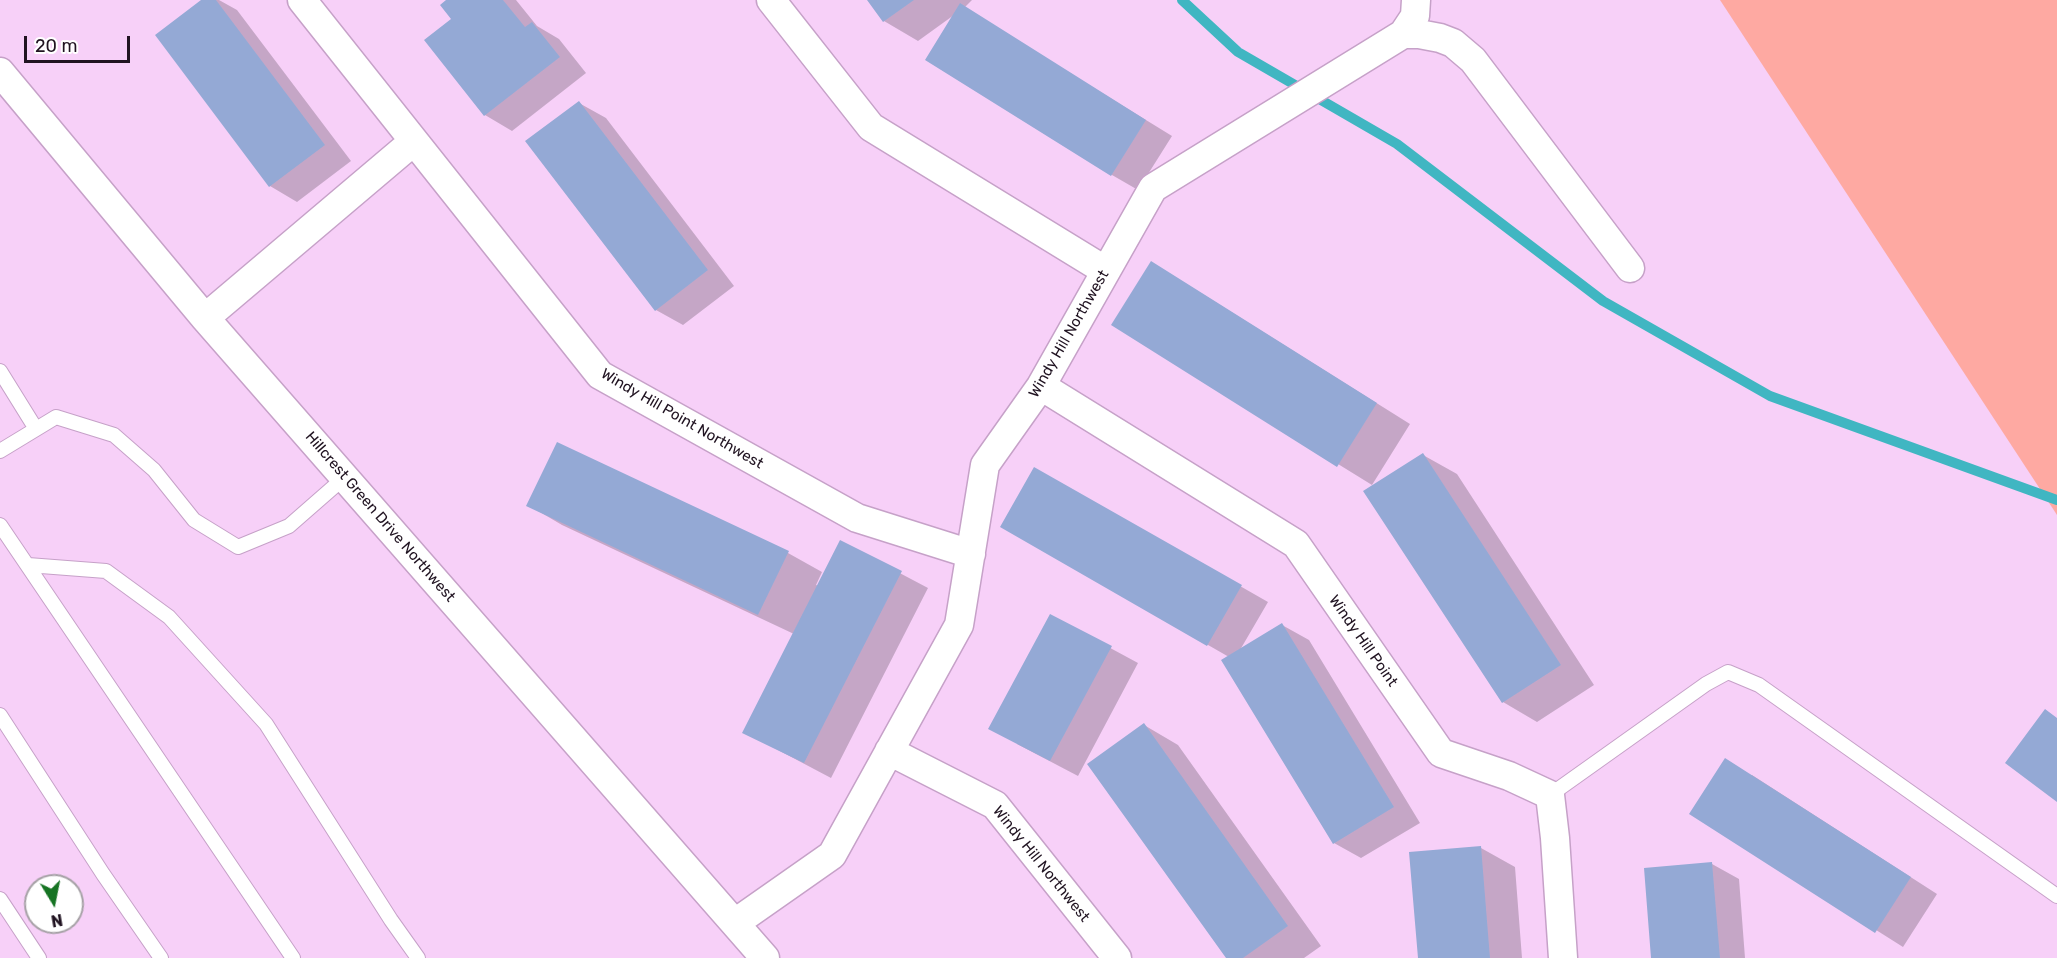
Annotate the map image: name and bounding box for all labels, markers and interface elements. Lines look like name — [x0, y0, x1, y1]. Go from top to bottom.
scale bar — [27, 24, 134, 62]
text: 20 m — [35, 35, 77, 57]
street label: Windy Hill Northwest — [1025, 267, 1113, 401]
street label: Windy Hill Point Northwest — [598, 365, 766, 473]
street label: Hillcrest Green Drive Northwest — [301, 428, 459, 606]
street label: Windy Hill Point — [1325, 592, 1401, 690]
street label: Windy Hill Northwest — [989, 802, 1093, 926]
north arrow — [24, 874, 84, 934]
text: N — [50, 910, 64, 931]

